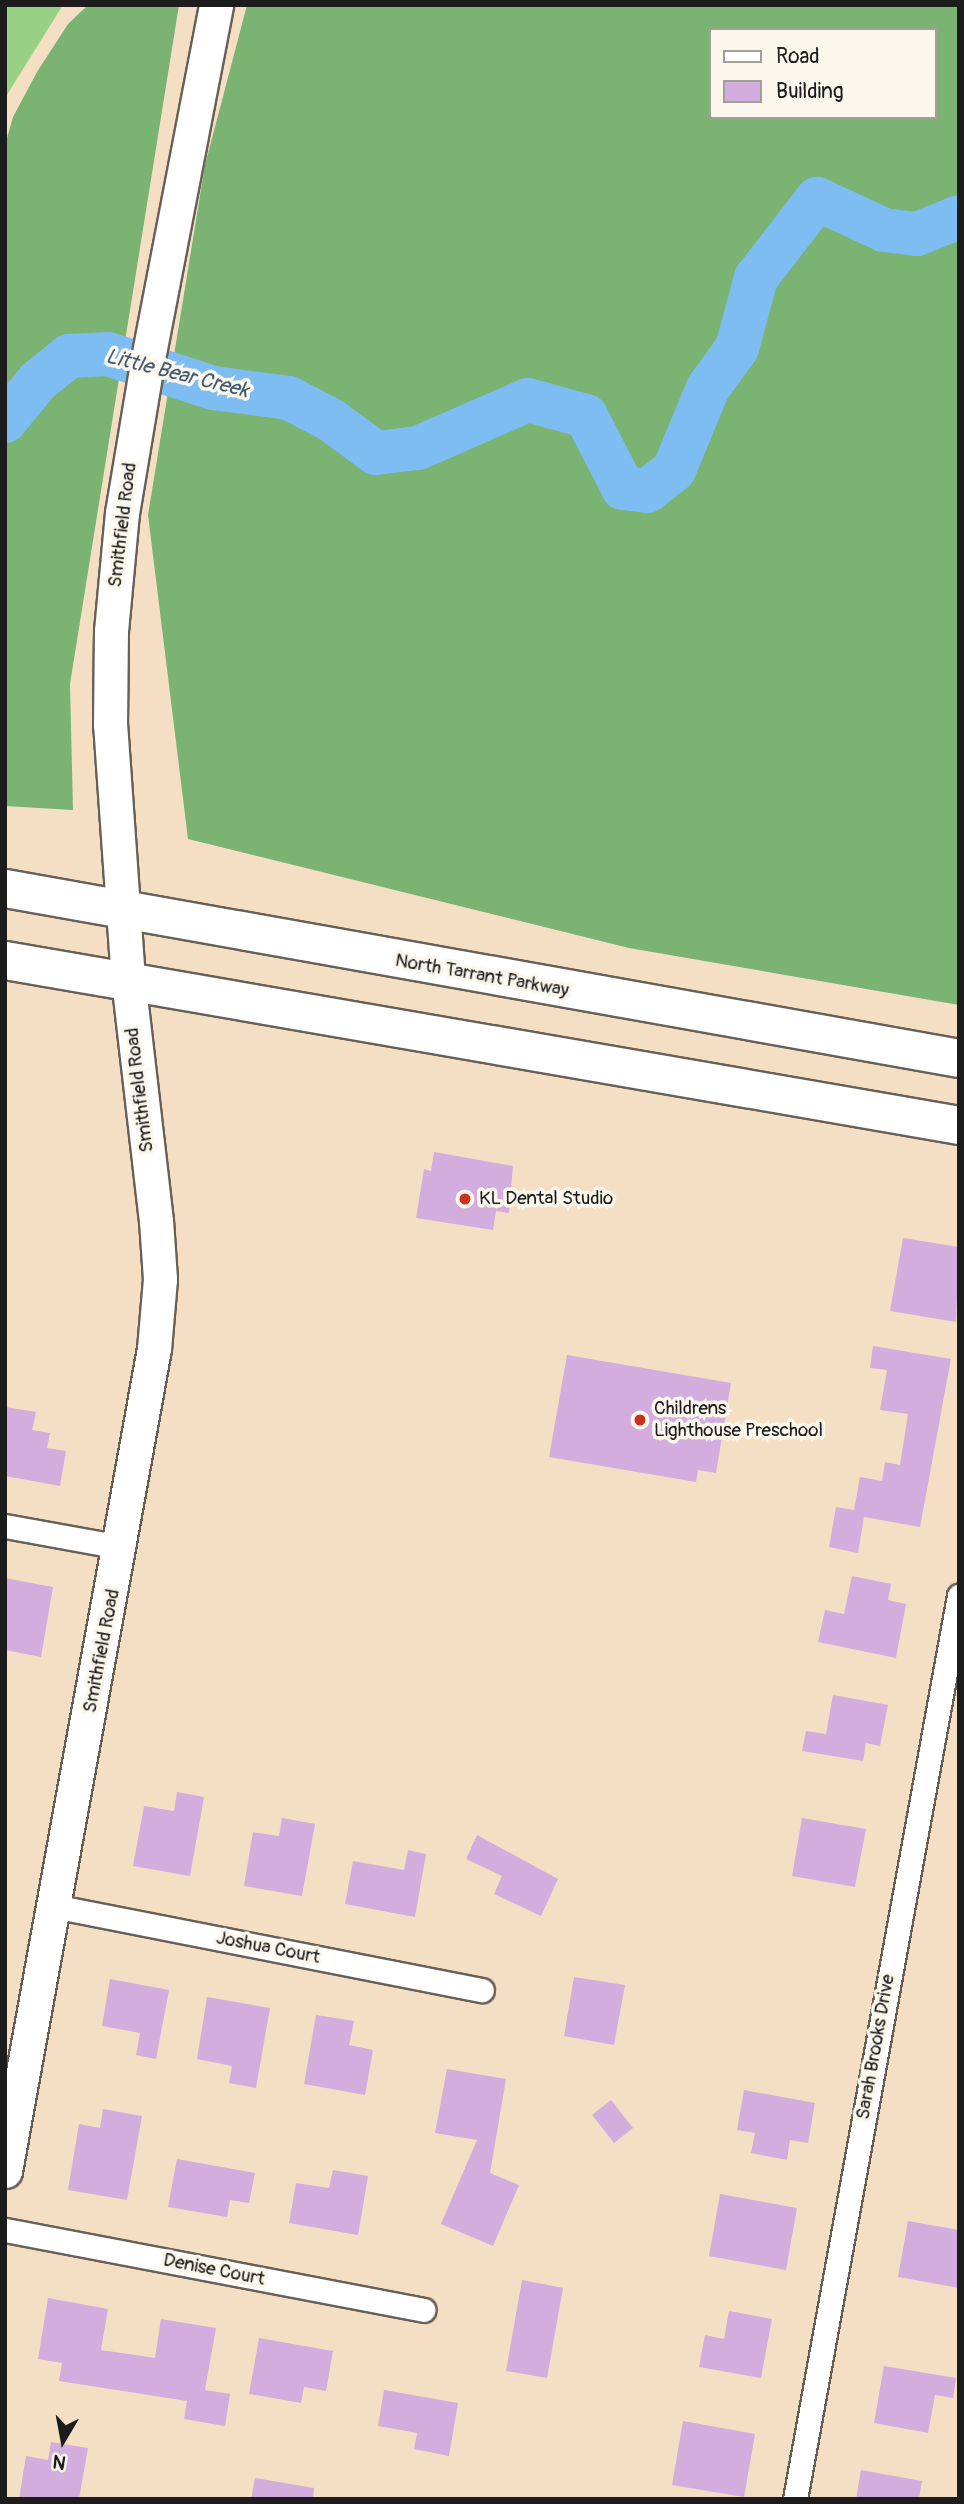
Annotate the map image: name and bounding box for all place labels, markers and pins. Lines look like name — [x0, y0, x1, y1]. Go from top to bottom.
place label: KL Dental Studio — [479, 1188, 613, 1210]
marker: KL Dental Studio — [457, 1191, 473, 1207]
place label: Childrens Lighthouse Preschool — [654, 1398, 823, 1442]
marker: Childrens Lighthouse Preschool — [632, 1412, 648, 1428]

